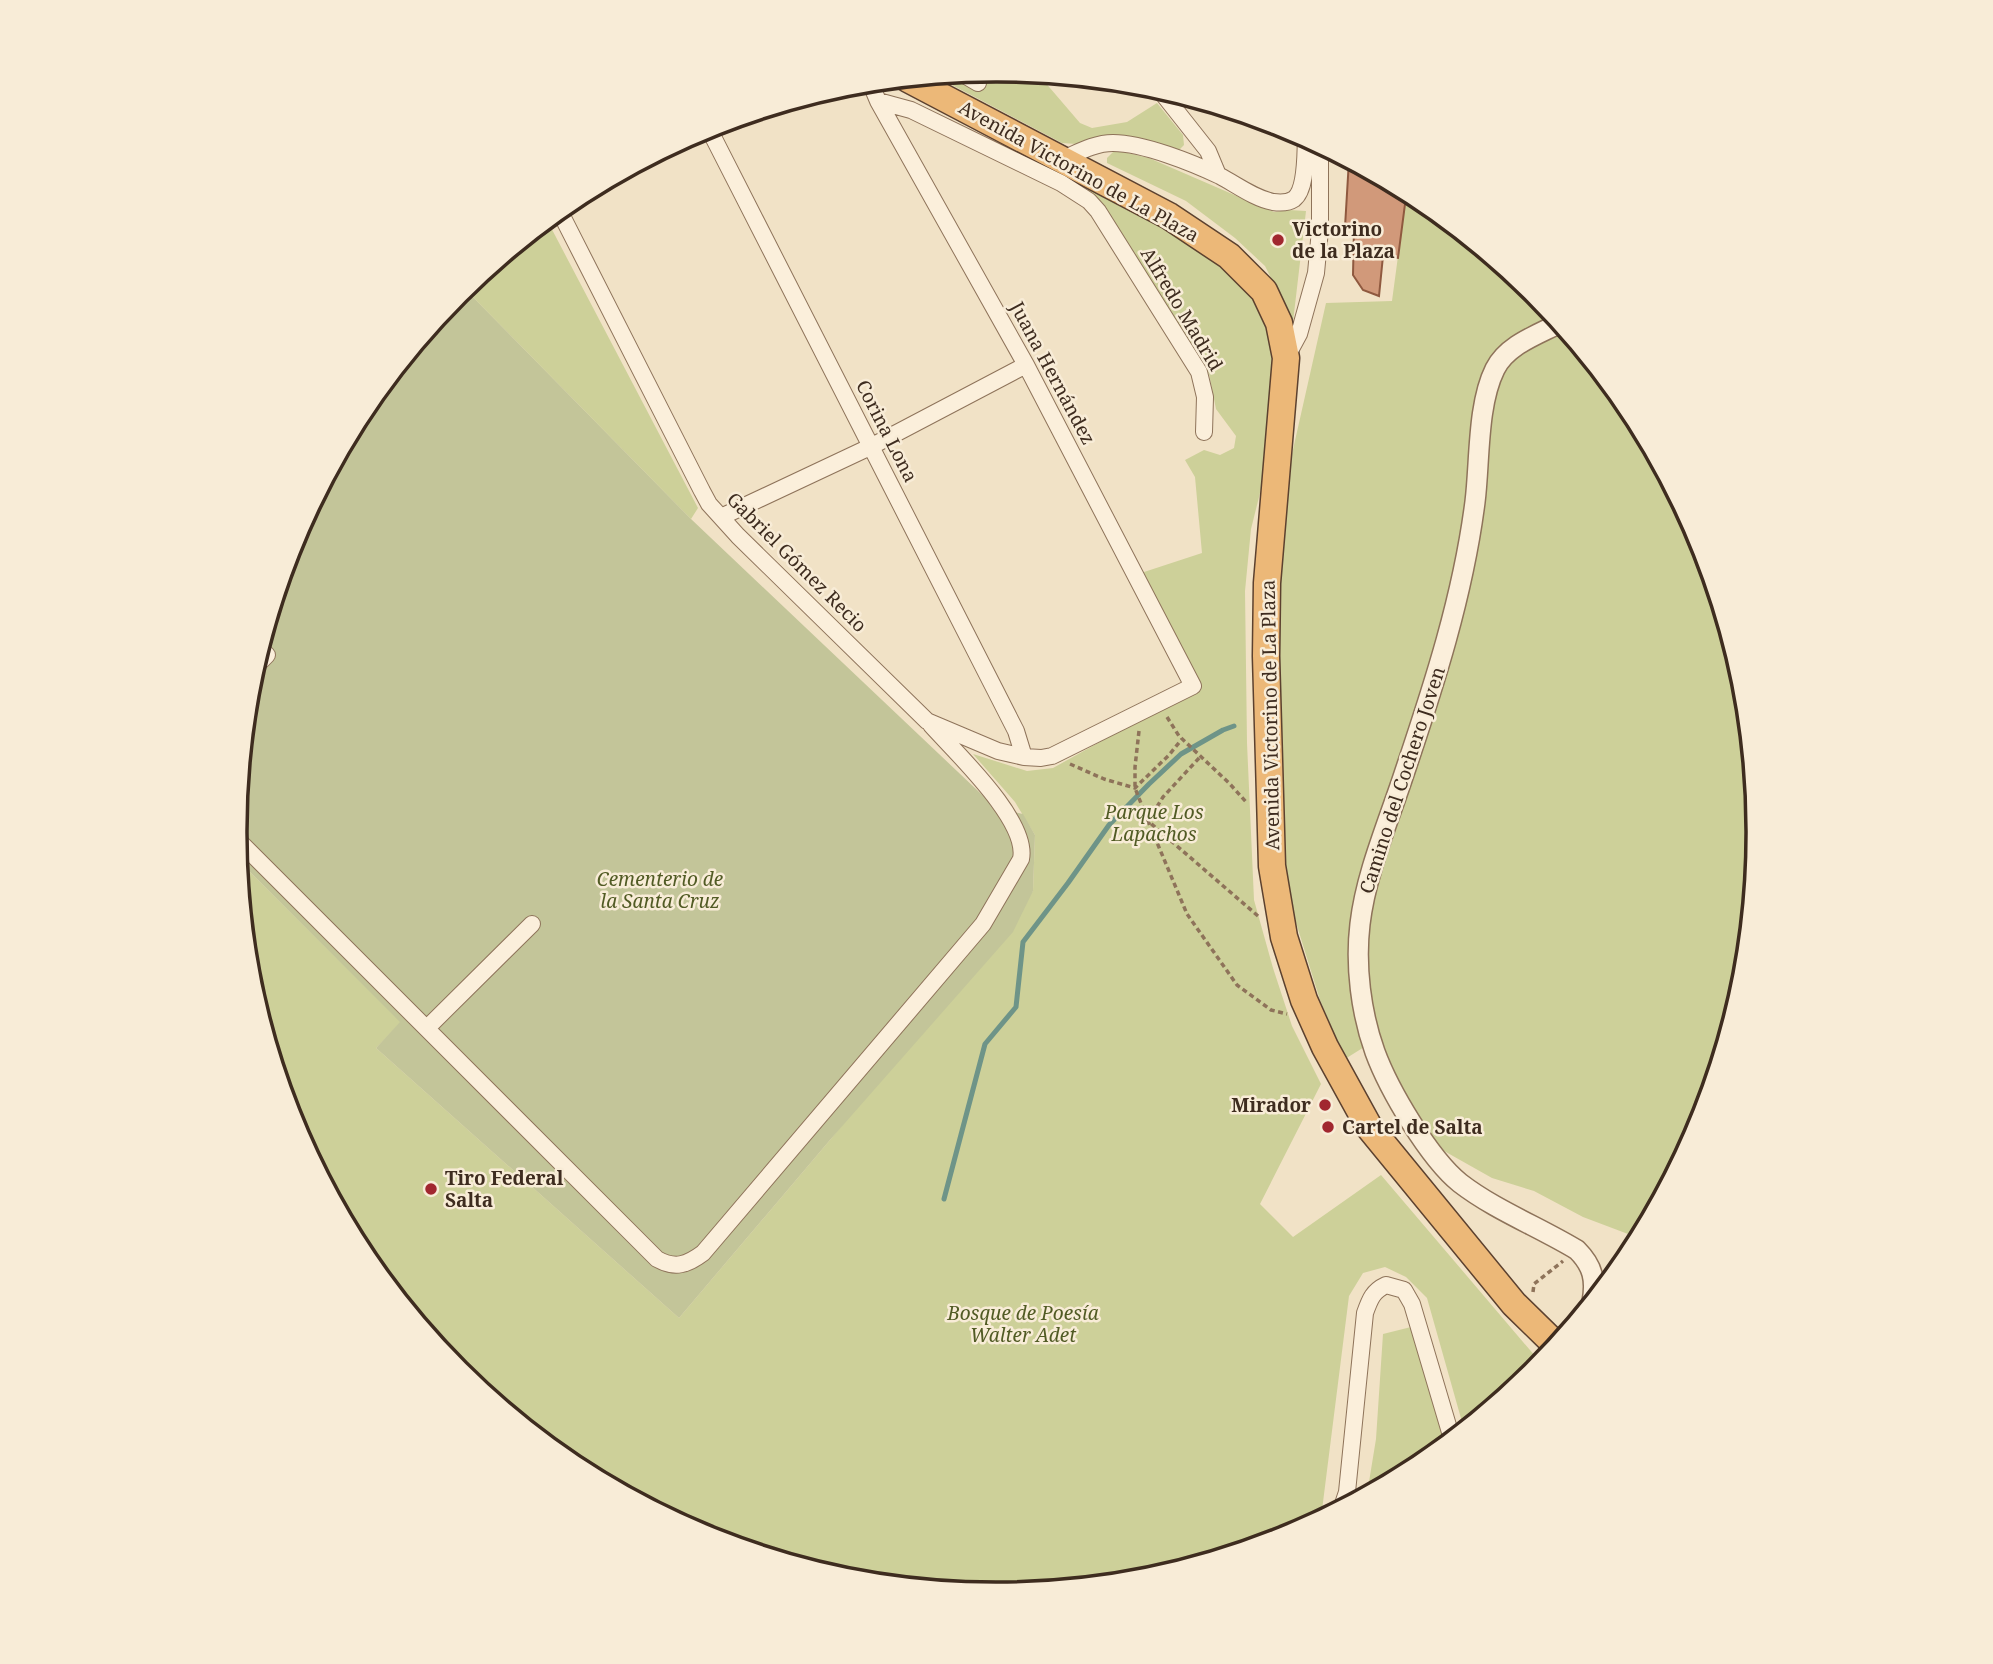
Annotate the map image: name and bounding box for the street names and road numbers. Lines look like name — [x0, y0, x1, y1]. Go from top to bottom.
street label: Avenida Victorino de La Plaza — [954, 94, 1204, 248]
street label: Alfredo Madrid — [1135, 242, 1229, 376]
street label: Juana Hernández — [1004, 296, 1102, 449]
street label: Corina Lona — [850, 376, 924, 486]
street label: Gabriel Gómez Recio — [721, 486, 873, 638]
street label: Avenida Victorino de La Plaza — [1255, 579, 1285, 851]
street label: Camino del Cochero Joven — [1353, 663, 1451, 897]

